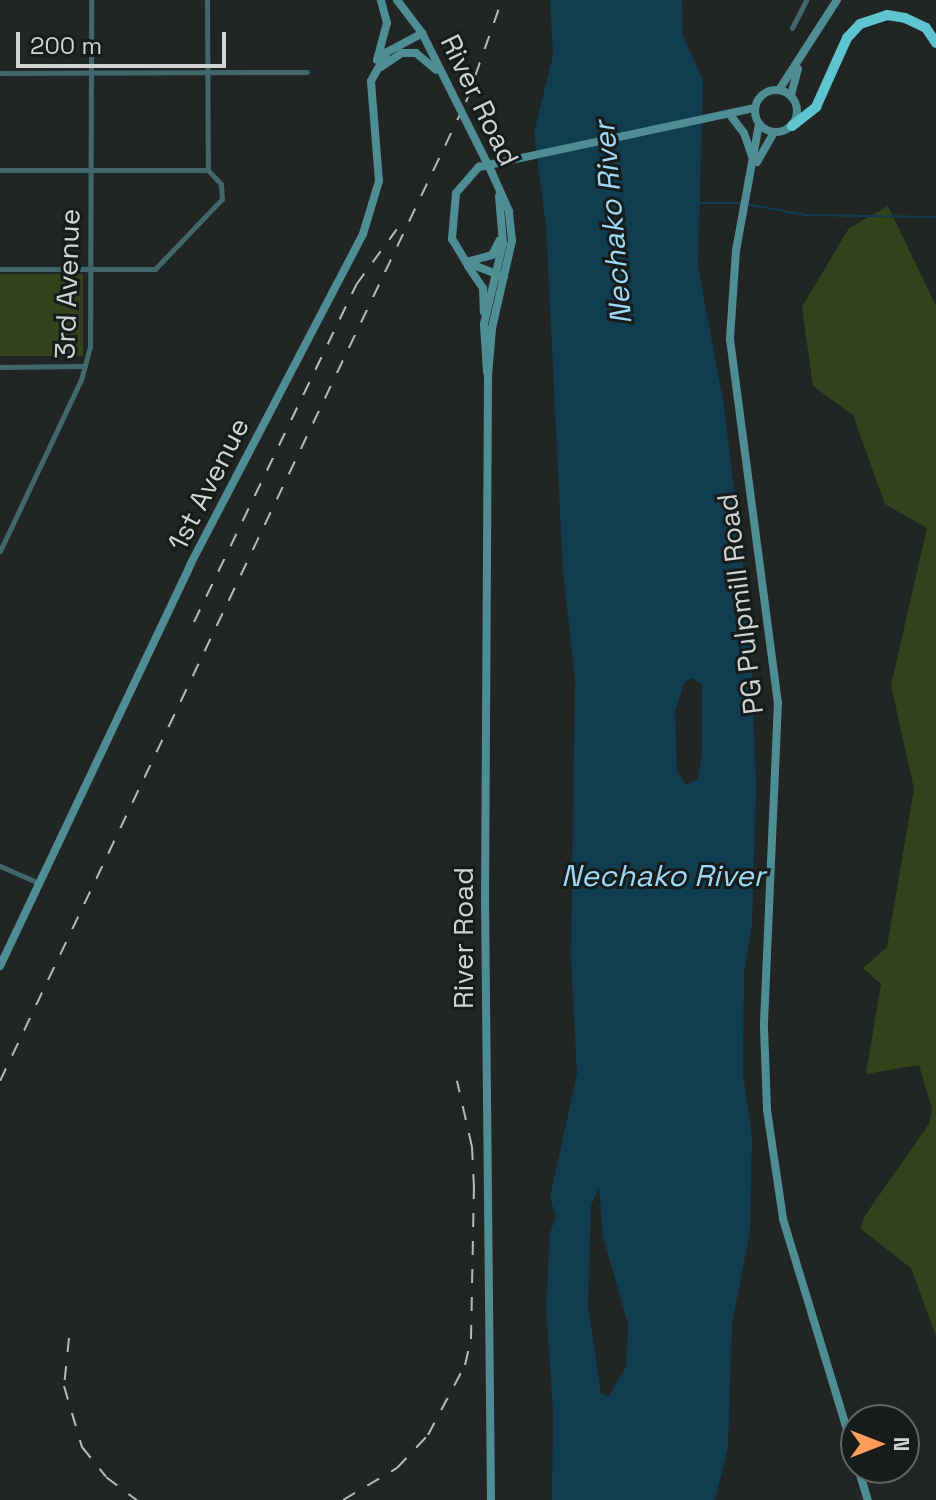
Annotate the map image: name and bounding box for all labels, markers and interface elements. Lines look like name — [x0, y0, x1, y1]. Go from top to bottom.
scale bar — [20, 16, 230, 66]
street label: River Road — [434, 29, 526, 171]
text: 200 m — [30, 30, 102, 61]
water label: Nechako River — [586, 120, 640, 326]
street label: 3rd Avenue — [48, 208, 86, 360]
street label: 1st Avenue — [160, 412, 256, 556]
street label: PG Pulpmill Road — [710, 492, 770, 716]
water label: Nechako River — [561, 858, 765, 894]
street label: River Road — [446, 867, 480, 1009]
north arrow — [840, 1404, 920, 1484]
text: N — [888, 1437, 916, 1451]

